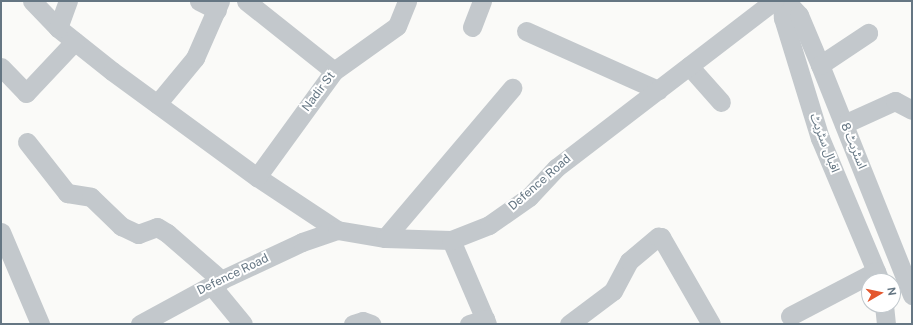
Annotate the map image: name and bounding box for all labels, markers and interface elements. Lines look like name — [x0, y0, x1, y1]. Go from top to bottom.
street label: Nadir St — [299, 69, 339, 115]
street label: اقبال سٹریٹ — [806, 111, 842, 175]
street label: اسٹریٹ 8 — [837, 121, 869, 171]
street label: Defence Road — [506, 152, 574, 214]
street label: Defence Road — [195, 251, 271, 299]
north arrow — [861, 273, 901, 313]
text: N — [885, 286, 898, 296]

